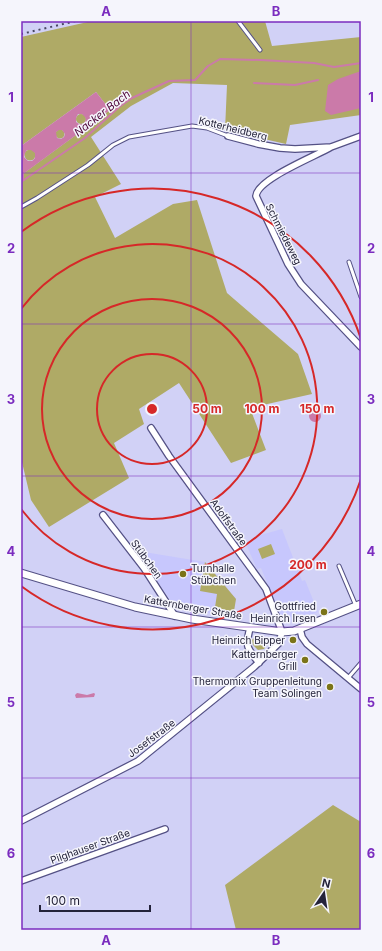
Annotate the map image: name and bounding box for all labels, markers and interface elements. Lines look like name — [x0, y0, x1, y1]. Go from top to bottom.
text: A — [101, 3, 111, 19]
text: B — [272, 3, 281, 19]
water label: Nacker Bach — [71, 86, 133, 139]
text: 1 — [8, 89, 14, 105]
text: 1 — [368, 89, 374, 105]
street label: Kotterheidberg — [197, 114, 269, 142]
street label: Schmiedeweg — [263, 202, 305, 266]
text: 2 — [7, 240, 15, 256]
text: 2 — [367, 240, 375, 256]
text: 3 — [7, 391, 15, 407]
text: 3 — [367, 391, 375, 407]
text: 50 m — [192, 401, 222, 416]
text: 100 m — [244, 401, 280, 416]
text: 150 m — [300, 401, 334, 416]
centre of rings — [145, 402, 159, 416]
street label: Adolfstraße — [208, 496, 250, 548]
street label: Stübchen — [129, 537, 165, 581]
text: 4 — [7, 543, 16, 559]
text: 4 — [367, 543, 376, 559]
text: 200 m — [289, 557, 327, 572]
place label: Turnhalle Stübchen — [191, 562, 236, 586]
marker: Turnhalle Stübchen — [178, 569, 188, 579]
street label: Katternberger Straße — [143, 592, 243, 622]
place label: Gottfried Heinrich Irsen — [250, 600, 316, 624]
marker: Gottfried Heinrich Irsen — [319, 607, 329, 617]
place label: Heinrich Bipper — [212, 634, 285, 646]
marker: Heinrich Bipper — [288, 635, 298, 645]
place label: Katternberger Grill — [232, 648, 297, 672]
marker: Katternberger Grill — [300, 655, 310, 665]
place label: Thermomix Gruppenleitung Team Solingen — [193, 675, 322, 699]
marker: Thermomix Gruppenleitung Team Solingen — [325, 682, 335, 692]
text: 5 — [7, 694, 15, 710]
text: 5 — [367, 694, 375, 710]
street label: Josefstraße — [125, 716, 177, 760]
street label: Pilghauser Straße — [49, 826, 131, 866]
text: 6 — [7, 845, 15, 861]
text: 6 — [367, 845, 375, 861]
north arrow — [304, 873, 344, 913]
text: N — [321, 875, 332, 891]
scale bar — [40, 887, 150, 913]
text: 100 m — [46, 893, 80, 908]
text: A — [101, 932, 111, 948]
text: B — [272, 932, 281, 948]

